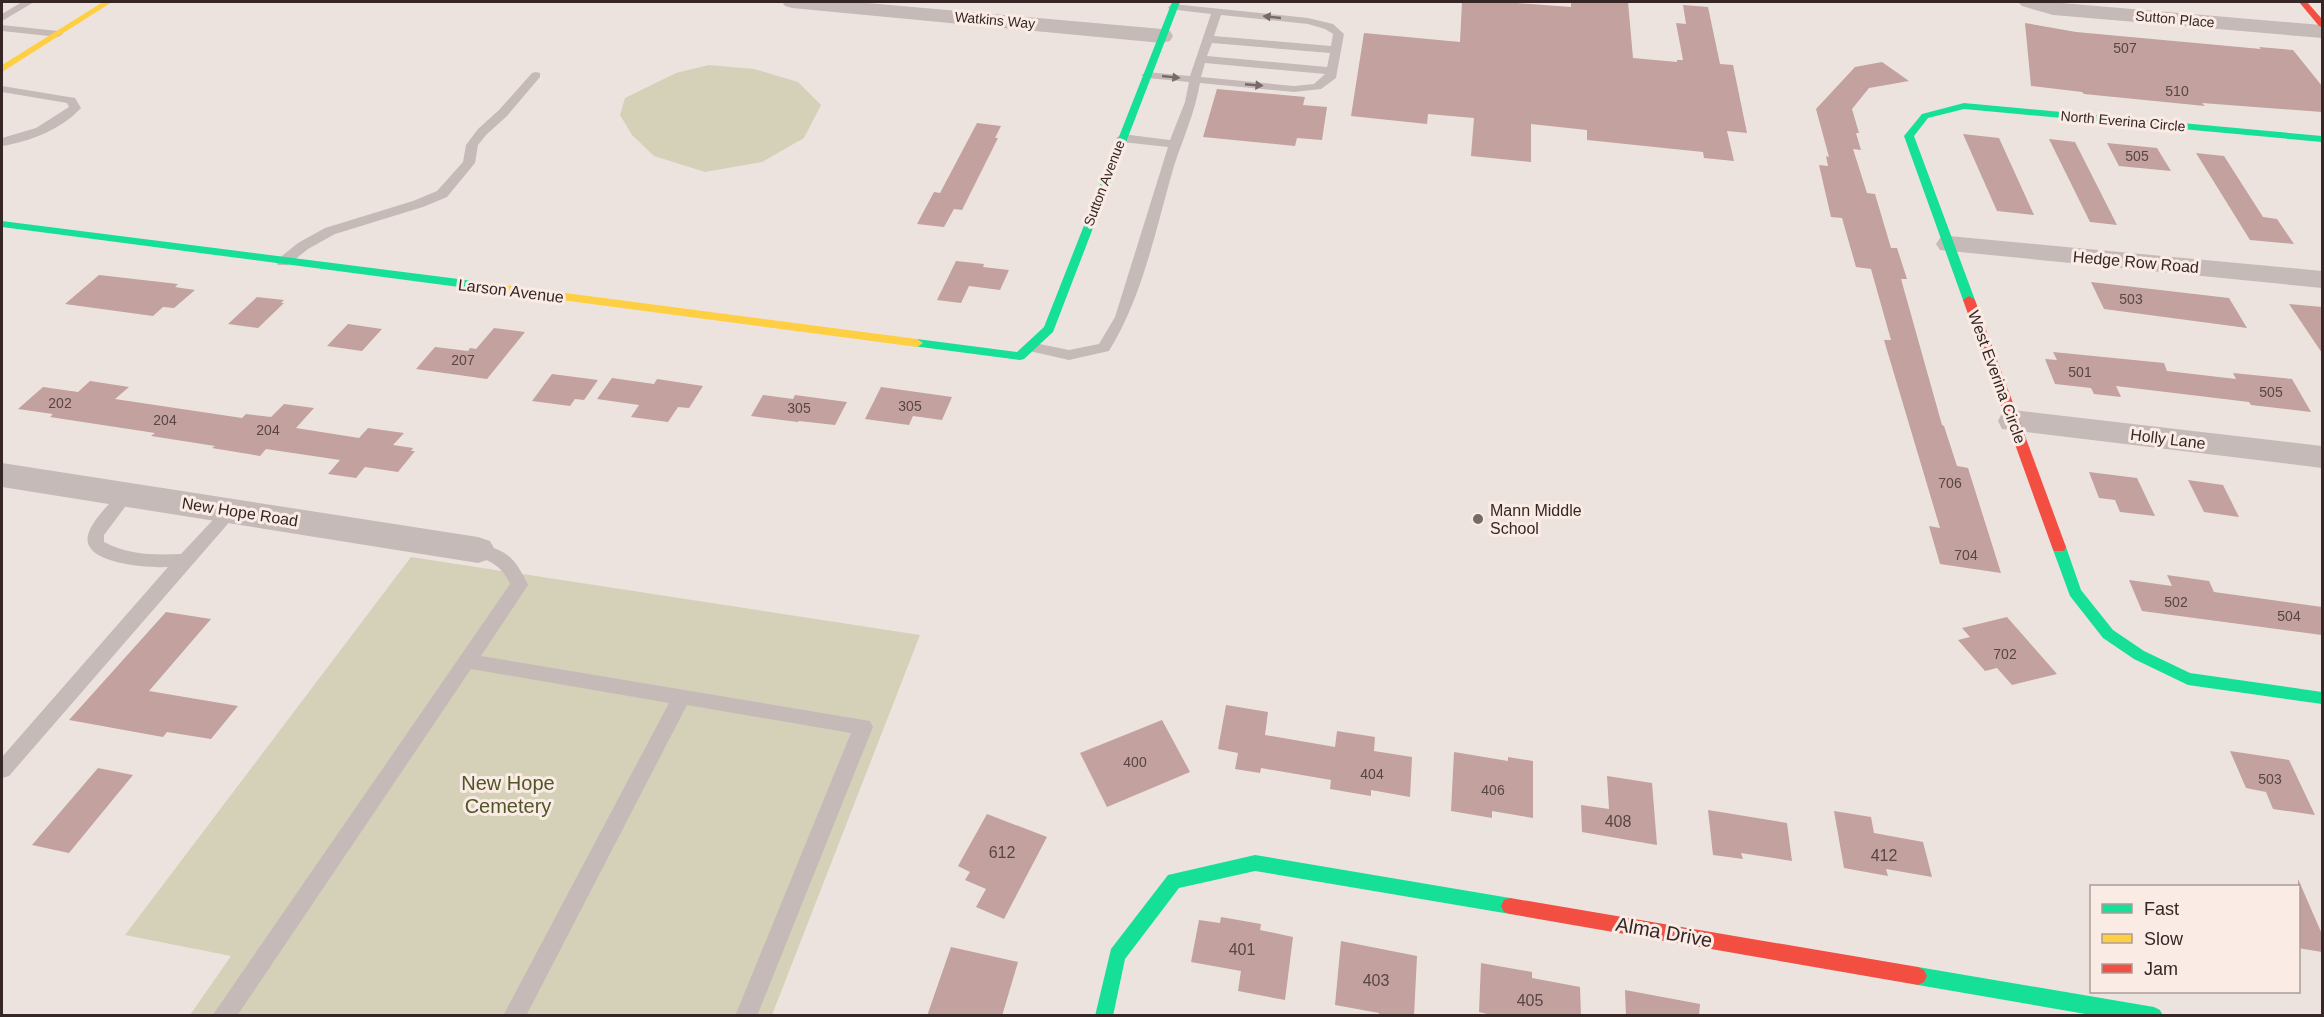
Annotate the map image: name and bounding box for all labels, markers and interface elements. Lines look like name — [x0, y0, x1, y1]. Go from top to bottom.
street label: Sutton Place — [2135, 8, 2215, 30]
street label: Watkins Way — [954, 9, 1036, 31]
one-way arrow — [1262, 12, 1281, 22]
house number: 507 — [2113, 40, 2137, 56]
one-way arrow — [1162, 72, 1181, 82]
one-way arrow — [1245, 80, 1264, 90]
house number: 510 — [2165, 83, 2189, 99]
street label: North Everina Circle — [2060, 108, 2186, 134]
street label: Sutton Avenue — [1080, 138, 1128, 228]
house number: 505 — [2125, 148, 2149, 164]
street label: Hedge Row Road — [2072, 248, 2200, 276]
street label: Larson Avenue — [457, 276, 565, 306]
house number: 503 — [2119, 291, 2143, 307]
street label: West Everina Circle — [1965, 308, 2029, 446]
house number: 207 — [451, 352, 475, 368]
house number: 501 — [2068, 364, 2092, 380]
house number: 505 — [2259, 384, 2283, 400]
house number: 202 — [48, 395, 72, 411]
house number: 305 — [898, 398, 922, 414]
house number: 305 — [787, 400, 811, 416]
house number: 204 — [153, 412, 177, 428]
house number: 204 — [256, 422, 280, 438]
street label: Holly Lane — [2129, 426, 2207, 452]
house number: 706 — [1938, 475, 1962, 491]
street label: New Hope Road — [181, 494, 299, 530]
place label: Mann Middle School — [1490, 502, 1582, 537]
marker: Mann Middle School — [1471, 512, 1485, 526]
house number: 704 — [1954, 547, 1978, 563]
house number: 502 — [2164, 594, 2188, 610]
house number: 504 — [2277, 608, 2301, 624]
house number: 702 — [1993, 646, 2017, 662]
house number: 400 — [1123, 754, 1147, 770]
house number: 404 — [1360, 766, 1384, 782]
house number: 503 — [2258, 771, 2282, 787]
park label: New Hope Cemetery — [461, 772, 555, 817]
house number: 406 — [1481, 782, 1505, 798]
house number: 408 — [1605, 813, 1631, 830]
house number: 612 — [989, 844, 1015, 861]
house number: 412 — [1871, 847, 1897, 864]
legend — [2090, 885, 2300, 993]
text: Fast — [2144, 899, 2179, 919]
street label: Alma Drive — [1614, 913, 1714, 951]
text: Slow — [2144, 929, 2184, 949]
house number: 401 — [1229, 941, 1255, 958]
text: Jam — [2144, 959, 2178, 979]
house number: 403 — [1363, 972, 1389, 989]
house number: 405 — [1517, 992, 1543, 1009]

